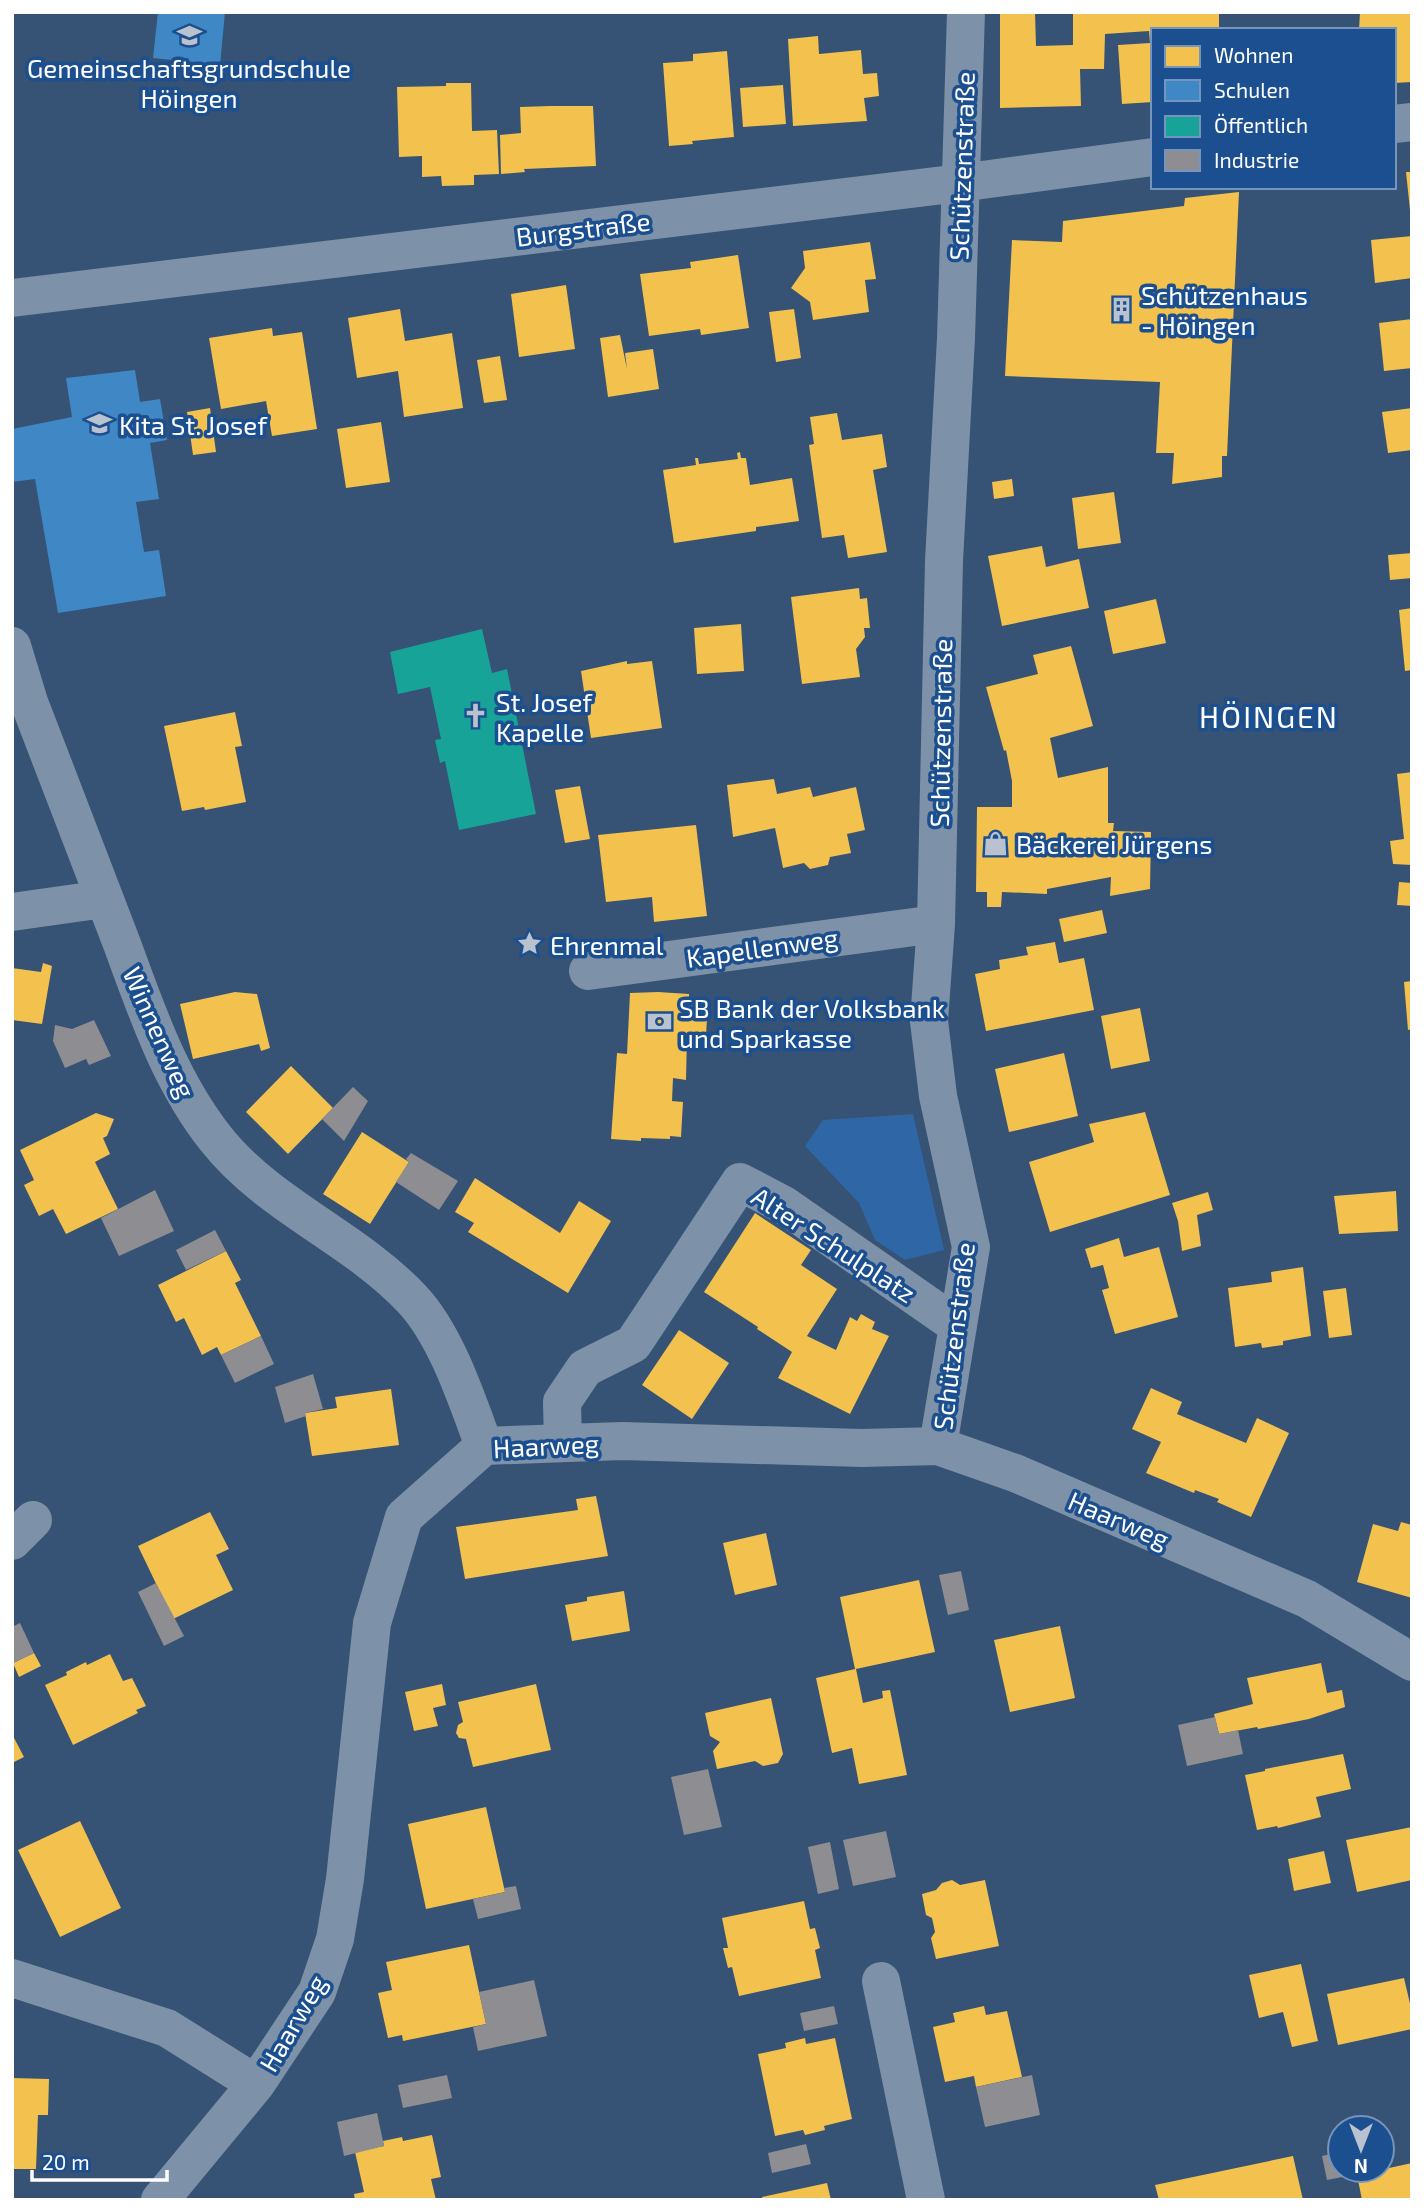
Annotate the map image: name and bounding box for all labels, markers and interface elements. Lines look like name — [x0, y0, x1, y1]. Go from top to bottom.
school or university icon: Gemeinschaftsgrundschule Höingen — [175, 21, 203, 49]
legend — [1151, 28, 1396, 189]
text: Wohnen — [1214, 42, 1293, 67]
place label: Gemeinschaftsgrundschule Höingen — [27, 52, 351, 113]
street label: Schützenstraße — [942, 71, 980, 261]
text: Schulen — [1214, 77, 1290, 102]
text: Öffentlich — [1214, 112, 1308, 137]
text: Industrie — [1214, 147, 1299, 172]
street label: Burgstraße — [514, 204, 652, 252]
place label: Schützenhaus - Höingen — [1141, 279, 1308, 340]
building icon: Schützenhaus - Höingen — [1107, 295, 1135, 323]
place label: Kita St. Josef — [119, 409, 268, 440]
school or university icon: Kita St. Josef — [85, 410, 113, 438]
street label: Schützenstraße — [923, 638, 957, 828]
place label: St. Josef Kapelle — [496, 686, 593, 747]
district label: HÖINGEN — [1199, 698, 1339, 734]
church icon: St. Josef Kapelle — [462, 702, 490, 730]
place label: Bäckerei Jürgens — [1016, 828, 1212, 859]
shop icon: Bäckerei Jürgens — [982, 829, 1010, 857]
street label: Kapellenweg — [684, 921, 840, 973]
place label: Ehrenmal — [550, 929, 664, 960]
place icon: Ehrenmal — [516, 930, 544, 958]
street label: Winnenweg — [117, 962, 203, 1102]
place label: SB Bank der Volksbank und Sparkasse — [679, 992, 945, 1053]
bank icon: SB Bank der Volksbank und Sparkasse — [645, 1008, 673, 1036]
street label: Alter Schulplatz — [747, 1180, 921, 1308]
street label: Schützenstraße — [926, 1240, 980, 1432]
street label: Haarweg — [492, 1427, 600, 1463]
street label: Haarweg — [1064, 1484, 1174, 1554]
street label: Haarweg — [252, 1969, 332, 2077]
north arrow — [1326, 2114, 1396, 2184]
scale bar — [32, 2138, 166, 2182]
text: 20 m — [42, 2149, 90, 2174]
text: N — [1354, 2155, 1368, 2178]

